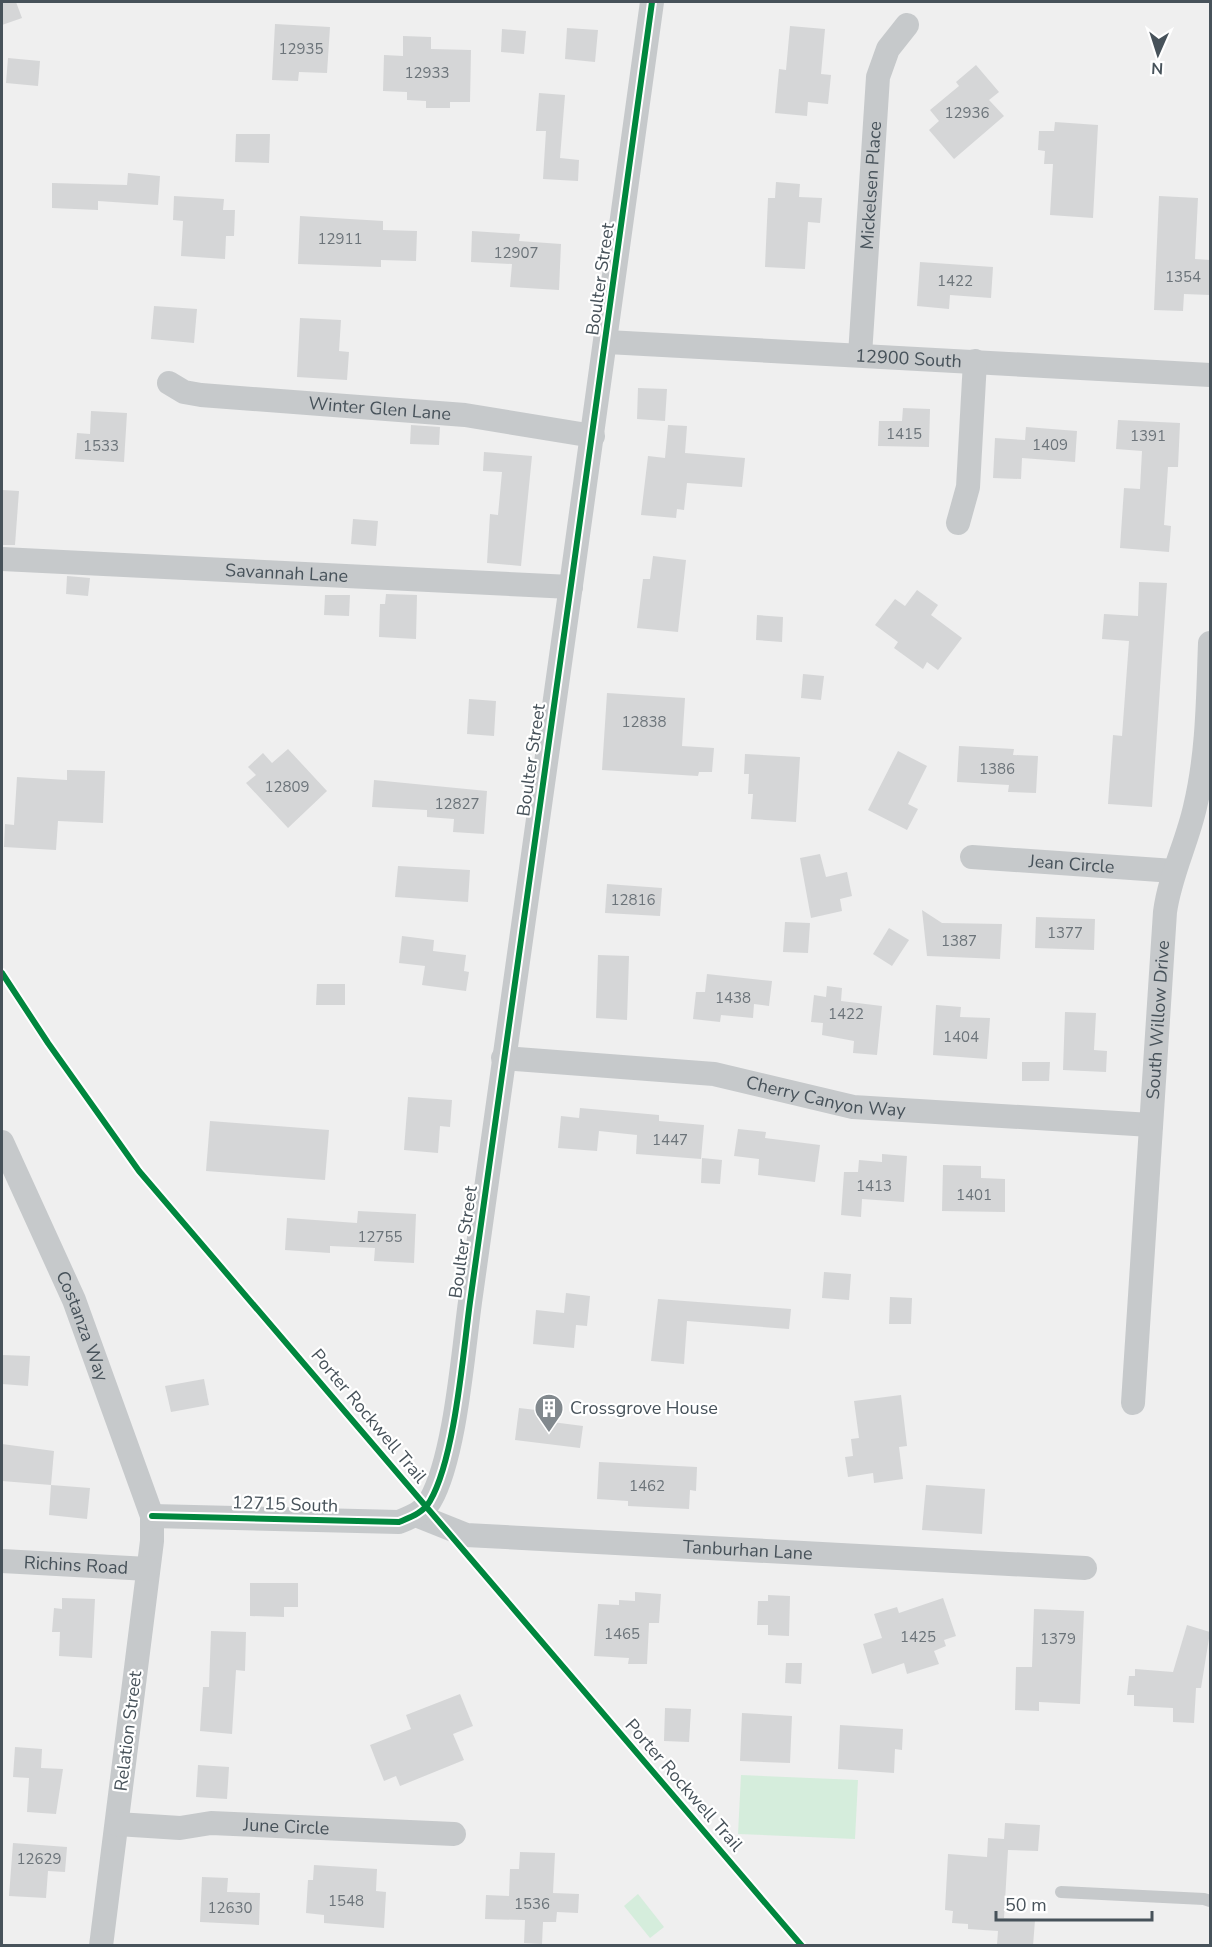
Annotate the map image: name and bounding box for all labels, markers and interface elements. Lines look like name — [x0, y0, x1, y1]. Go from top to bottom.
north arrow — [1128, 24, 1188, 84]
house number: 12935 — [278, 39, 324, 59]
text: N — [1151, 57, 1164, 79]
house number: 12933 — [404, 63, 450, 83]
house number: 12936 — [944, 103, 990, 123]
street label: Mickelsen Place — [855, 120, 887, 250]
street label: Boulter Street — [580, 220, 620, 337]
house number: 12911 — [317, 229, 363, 249]
house number: 12907 — [493, 243, 539, 263]
house number: 1354 — [1165, 267, 1201, 287]
house number: 1422 — [937, 271, 973, 291]
street label: 12900 South — [855, 344, 962, 373]
street label: Winter Glen Lane — [307, 391, 452, 426]
house number: 1415 — [886, 424, 922, 444]
house number: 1391 — [1130, 426, 1166, 446]
house number: 1409 — [1032, 435, 1068, 455]
house number: 1533 — [83, 436, 119, 456]
street label: Savannah Lane — [225, 558, 349, 588]
street label: Boulter Street — [511, 701, 551, 818]
house number: 12838 — [621, 712, 667, 732]
house number: 1386 — [979, 759, 1015, 779]
house number: 12809 — [264, 777, 310, 797]
house number: 12827 — [434, 794, 480, 814]
street label: Jean Circle — [1027, 849, 1115, 879]
house number: 12816 — [610, 890, 656, 910]
house number: 1377 — [1047, 923, 1083, 943]
house number: 1387 — [941, 931, 977, 951]
street label: South Willow Drive — [1141, 940, 1175, 1100]
house number: 1438 — [715, 988, 751, 1008]
house number: 1422 — [828, 1004, 864, 1024]
house number: 1404 — [943, 1027, 979, 1047]
street label: Cherry Canyon Way — [744, 1070, 907, 1122]
house number: 1447 — [652, 1130, 688, 1150]
house number: 1413 — [856, 1176, 892, 1196]
street label: Boulter Street — [443, 1183, 483, 1300]
house number: 1401 — [956, 1185, 992, 1205]
house number: 12755 — [357, 1227, 403, 1247]
street label: Costanza Way — [50, 1267, 115, 1385]
street label: Porter Rockwell Trail — [306, 1344, 433, 1489]
building icon: Crossgrove House — [533, 1392, 565, 1434]
place label: Crossgrove House — [570, 1396, 718, 1420]
house number: 1462 — [629, 1476, 665, 1496]
street label: 12715 South — [231, 1490, 339, 1518]
street label: Tanburhan Lane — [682, 1535, 813, 1565]
street label: Richins Road — [23, 1550, 129, 1580]
house number: 1465 — [604, 1624, 640, 1644]
house number: 1425 — [900, 1627, 936, 1647]
house number: 1379 — [1040, 1629, 1076, 1649]
street label: Relation Street — [109, 1669, 147, 1792]
street label: Porter Rockwell Trail — [620, 1714, 749, 1857]
street label: June Circle — [242, 1812, 330, 1840]
house number: 12629 — [16, 1849, 62, 1869]
scale bar — [996, 1884, 1152, 1922]
house number: 1548 — [328, 1891, 364, 1911]
text: 50 m — [1005, 1893, 1047, 1917]
house number: 1536 — [514, 1894, 550, 1914]
house number: 12630 — [207, 1898, 253, 1918]

